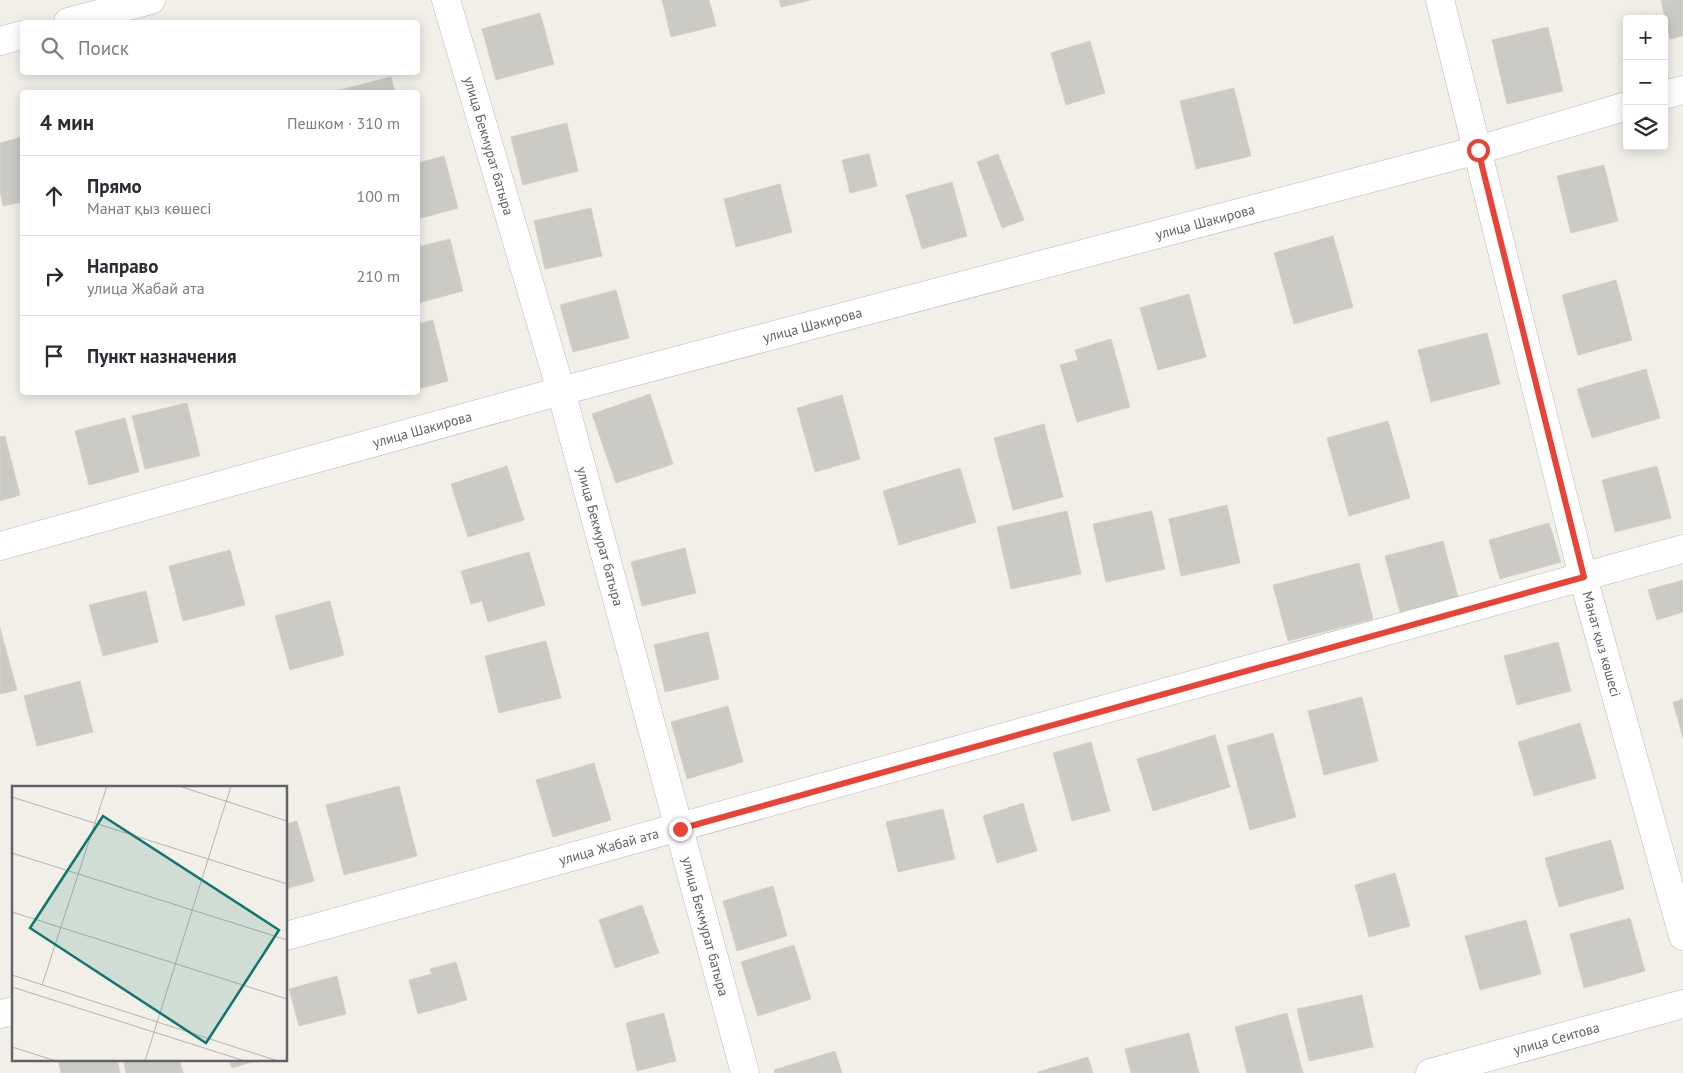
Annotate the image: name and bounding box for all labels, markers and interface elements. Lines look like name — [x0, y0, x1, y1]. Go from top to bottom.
map controls — [1623, 15, 1668, 150]
button: + — [1623, 15, 1668, 60]
search box — [20, 20, 420, 75]
icon: search — [38, 34, 66, 62]
text: Поиск — [78, 36, 129, 60]
button: − — [1623, 60, 1668, 105]
street label: улица Бекмурат батыра — [460, 74, 518, 217]
button: layers — [1623, 105, 1668, 150]
text: 4 мин — [40, 109, 94, 136]
text: Пешком · 310 m — [287, 113, 400, 133]
route start — [1467, 139, 1490, 162]
text: Прямо — [87, 174, 142, 198]
icon: ahead — [40, 182, 68, 210]
text: 100 m — [357, 186, 400, 206]
text: Манат қыз көшесі — [87, 198, 212, 218]
street label: улица Шакирова — [1153, 200, 1257, 243]
text: Направо — [87, 254, 158, 278]
icon: right — [40, 262, 68, 290]
text: 210 m — [357, 266, 400, 286]
text: улица Жабай ата — [87, 278, 205, 298]
street label: улица Шакирова — [761, 303, 864, 347]
icon: arrive — [40, 342, 68, 370]
text: Пункт назначения — [87, 344, 237, 368]
street label: улица Шакирова — [371, 407, 474, 452]
street label: улица Бекмурат батыра — [573, 464, 628, 608]
street label: Манат қыз көшесі — [1578, 589, 1625, 699]
inset map — [12, 786, 288, 1060]
route end — [669, 818, 692, 841]
street label: улица Жабай ата — [557, 824, 661, 869]
street label: улица Бекмурат батыра — [678, 855, 733, 998]
street label: улица Сеитова — [1511, 1018, 1602, 1059]

